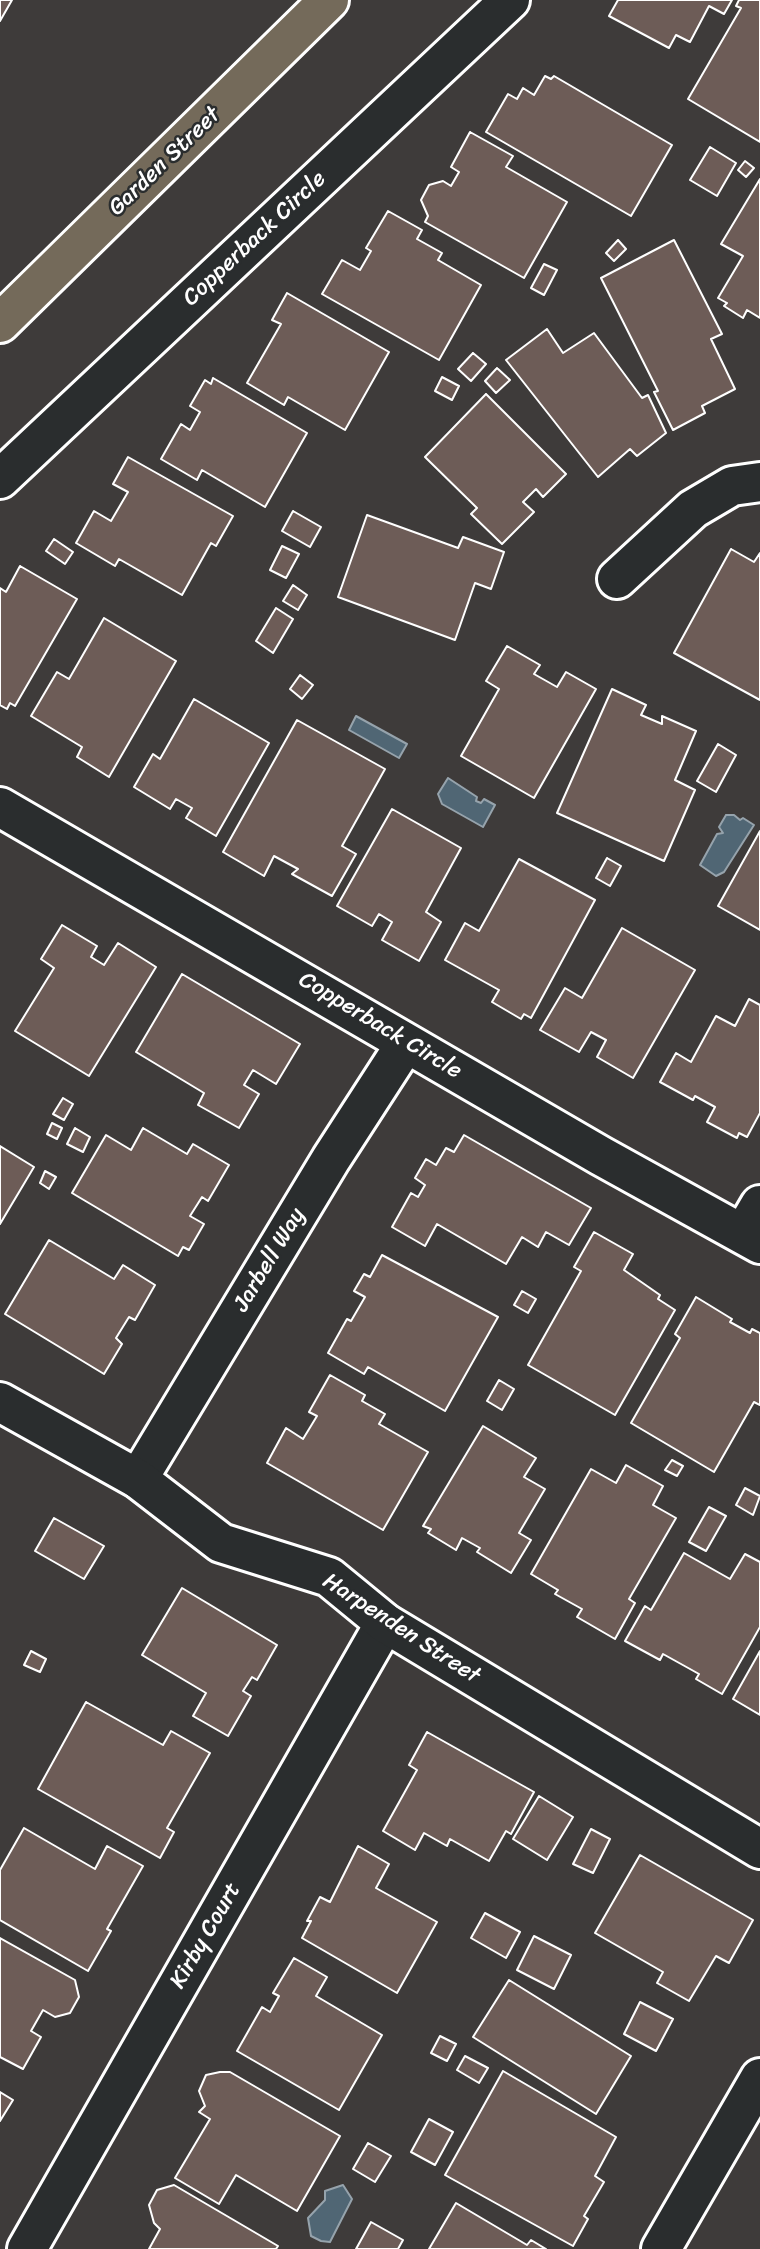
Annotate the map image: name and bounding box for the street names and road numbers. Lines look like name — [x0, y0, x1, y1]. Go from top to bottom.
street label: Garden Street — [103, 102, 227, 222]
street label: Copperback Circle — [178, 166, 332, 312]
street label: Copperback Circle — [293, 966, 467, 1086]
street label: Jarbell Way — [228, 1203, 312, 1317]
street label: Harpenden Street — [317, 1568, 485, 1690]
street label: Kirby Court — [165, 1878, 247, 1994]

